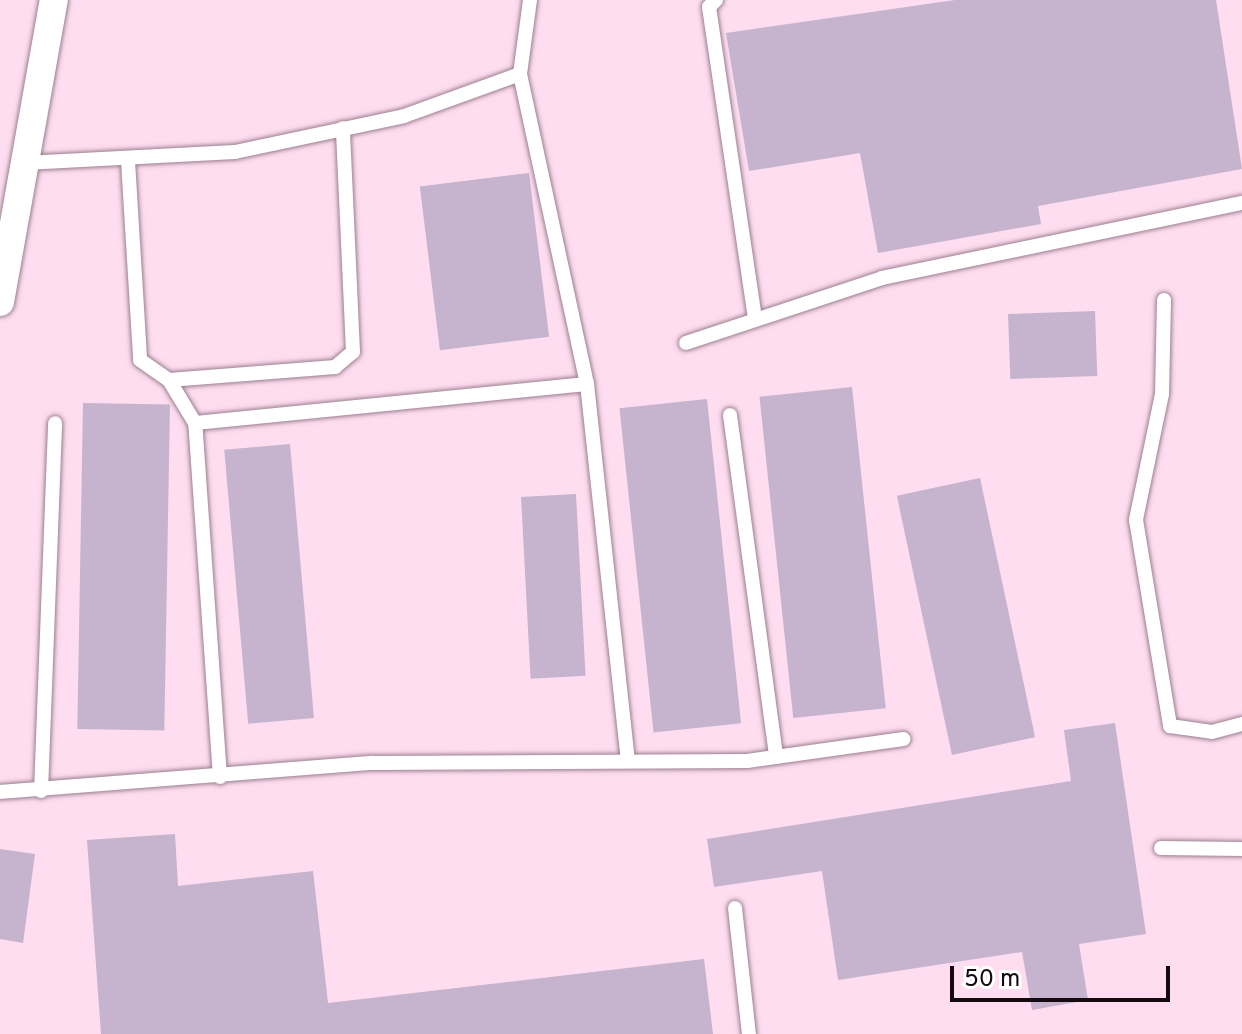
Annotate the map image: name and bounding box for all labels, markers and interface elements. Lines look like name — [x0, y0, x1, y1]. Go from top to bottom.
scale bar — [954, 950, 1174, 1000]
text: 50 m — [964, 965, 1020, 995]

